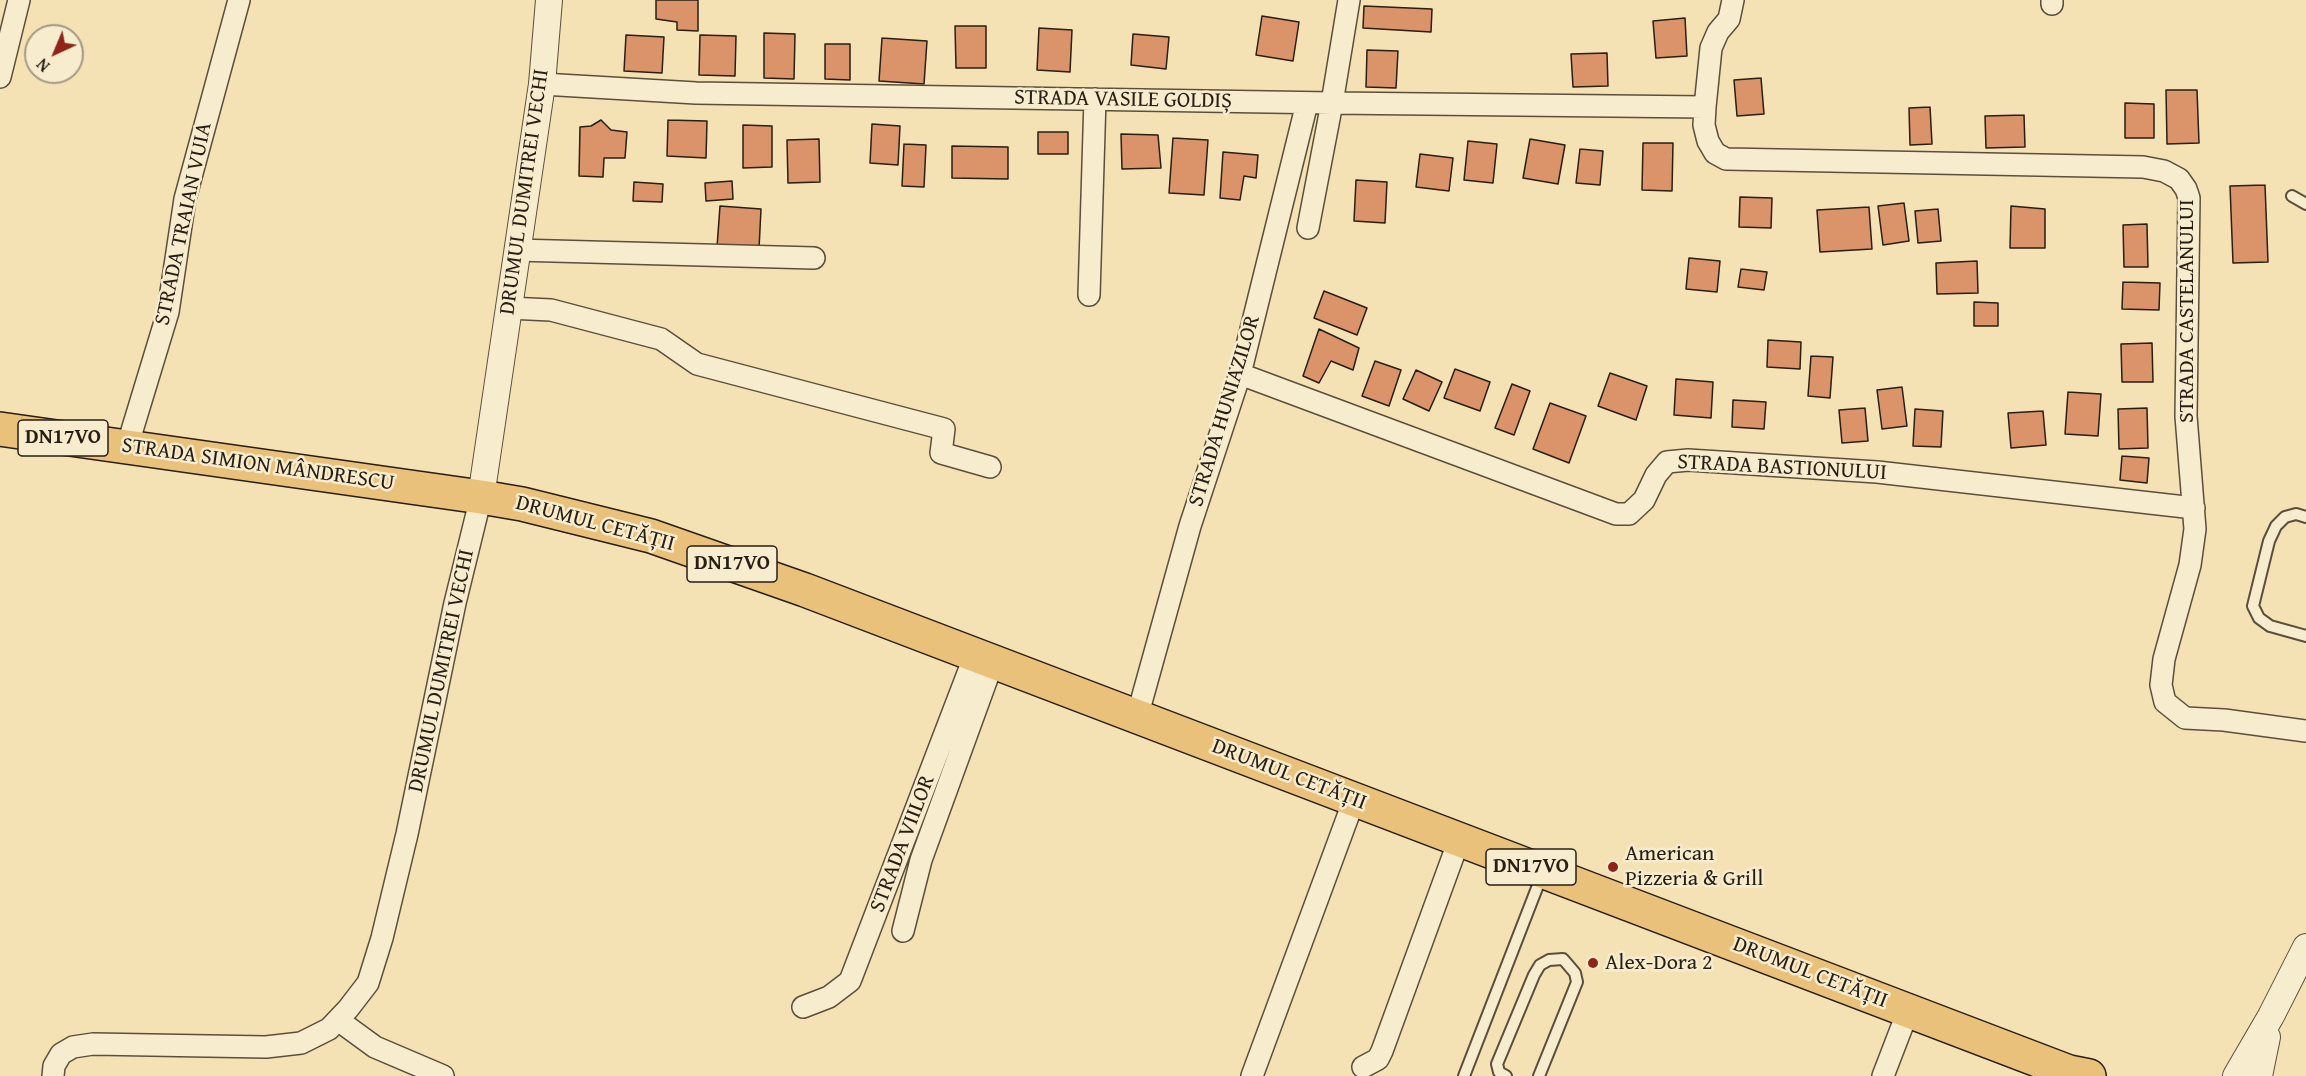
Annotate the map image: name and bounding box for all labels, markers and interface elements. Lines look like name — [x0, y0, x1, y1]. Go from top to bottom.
north arrow — [24, 24, 84, 84]
text: N — [31, 53, 55, 78]
street label: DRUMUL DUMITREI VECHI — [495, 67, 555, 317]
street label: STRADA VASILE GOLDIȘ — [1014, 85, 1232, 115]
street label: STRADA TRAIAN VUIA — [150, 120, 218, 328]
street label: STRADA CASTELANULUI — [2174, 199, 2200, 423]
street label: STRADA HUNIAZILOR — [1183, 312, 1267, 510]
road number: DN17VO — [18, 420, 108, 456]
street label: STRADA SIMION MÂNDRESCU — [120, 433, 396, 497]
street label: STRADA BASTIONULUI — [1677, 449, 1887, 487]
street label: DRUMUL CETĂȚII — [513, 490, 677, 558]
road number: DN17VO — [687, 546, 777, 582]
street label: DRUMUL DUMITREI VECHI — [403, 547, 481, 795]
street label: DRUMUL CETĂȚII — [1208, 733, 1370, 817]
street label: STRADA VIILOR — [865, 772, 941, 916]
place label: American Pizzeria & Grill — [1625, 841, 1763, 892]
road number: DN17VO — [1486, 849, 1576, 885]
marker: American Pizzeria & Grill — [1606, 860, 1620, 874]
street label: DRUMUL CETĂȚII — [1729, 931, 1891, 1015]
place label: Alex-Dora 2 — [1605, 950, 1713, 976]
marker: Alex-Dora 2 — [1586, 956, 1600, 970]

